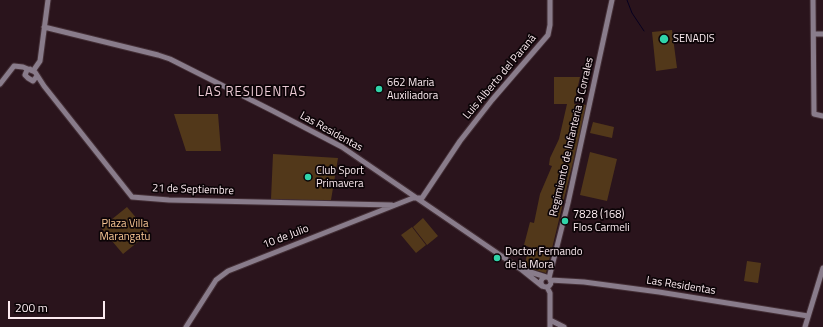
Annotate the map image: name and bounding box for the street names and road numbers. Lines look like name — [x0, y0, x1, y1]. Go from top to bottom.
street label: Luis Alberto del Paraná — [461, 32, 539, 122]
street label: Regimiento de Infanteria 3 Corrales — [547, 56, 597, 218]
street label: Las Residentas — [297, 109, 365, 155]
street label: 21 de Septiembre — [152, 182, 234, 198]
street label: 10 de Julio — [261, 222, 311, 252]
street label: Las Residentas — [645, 274, 717, 298]

